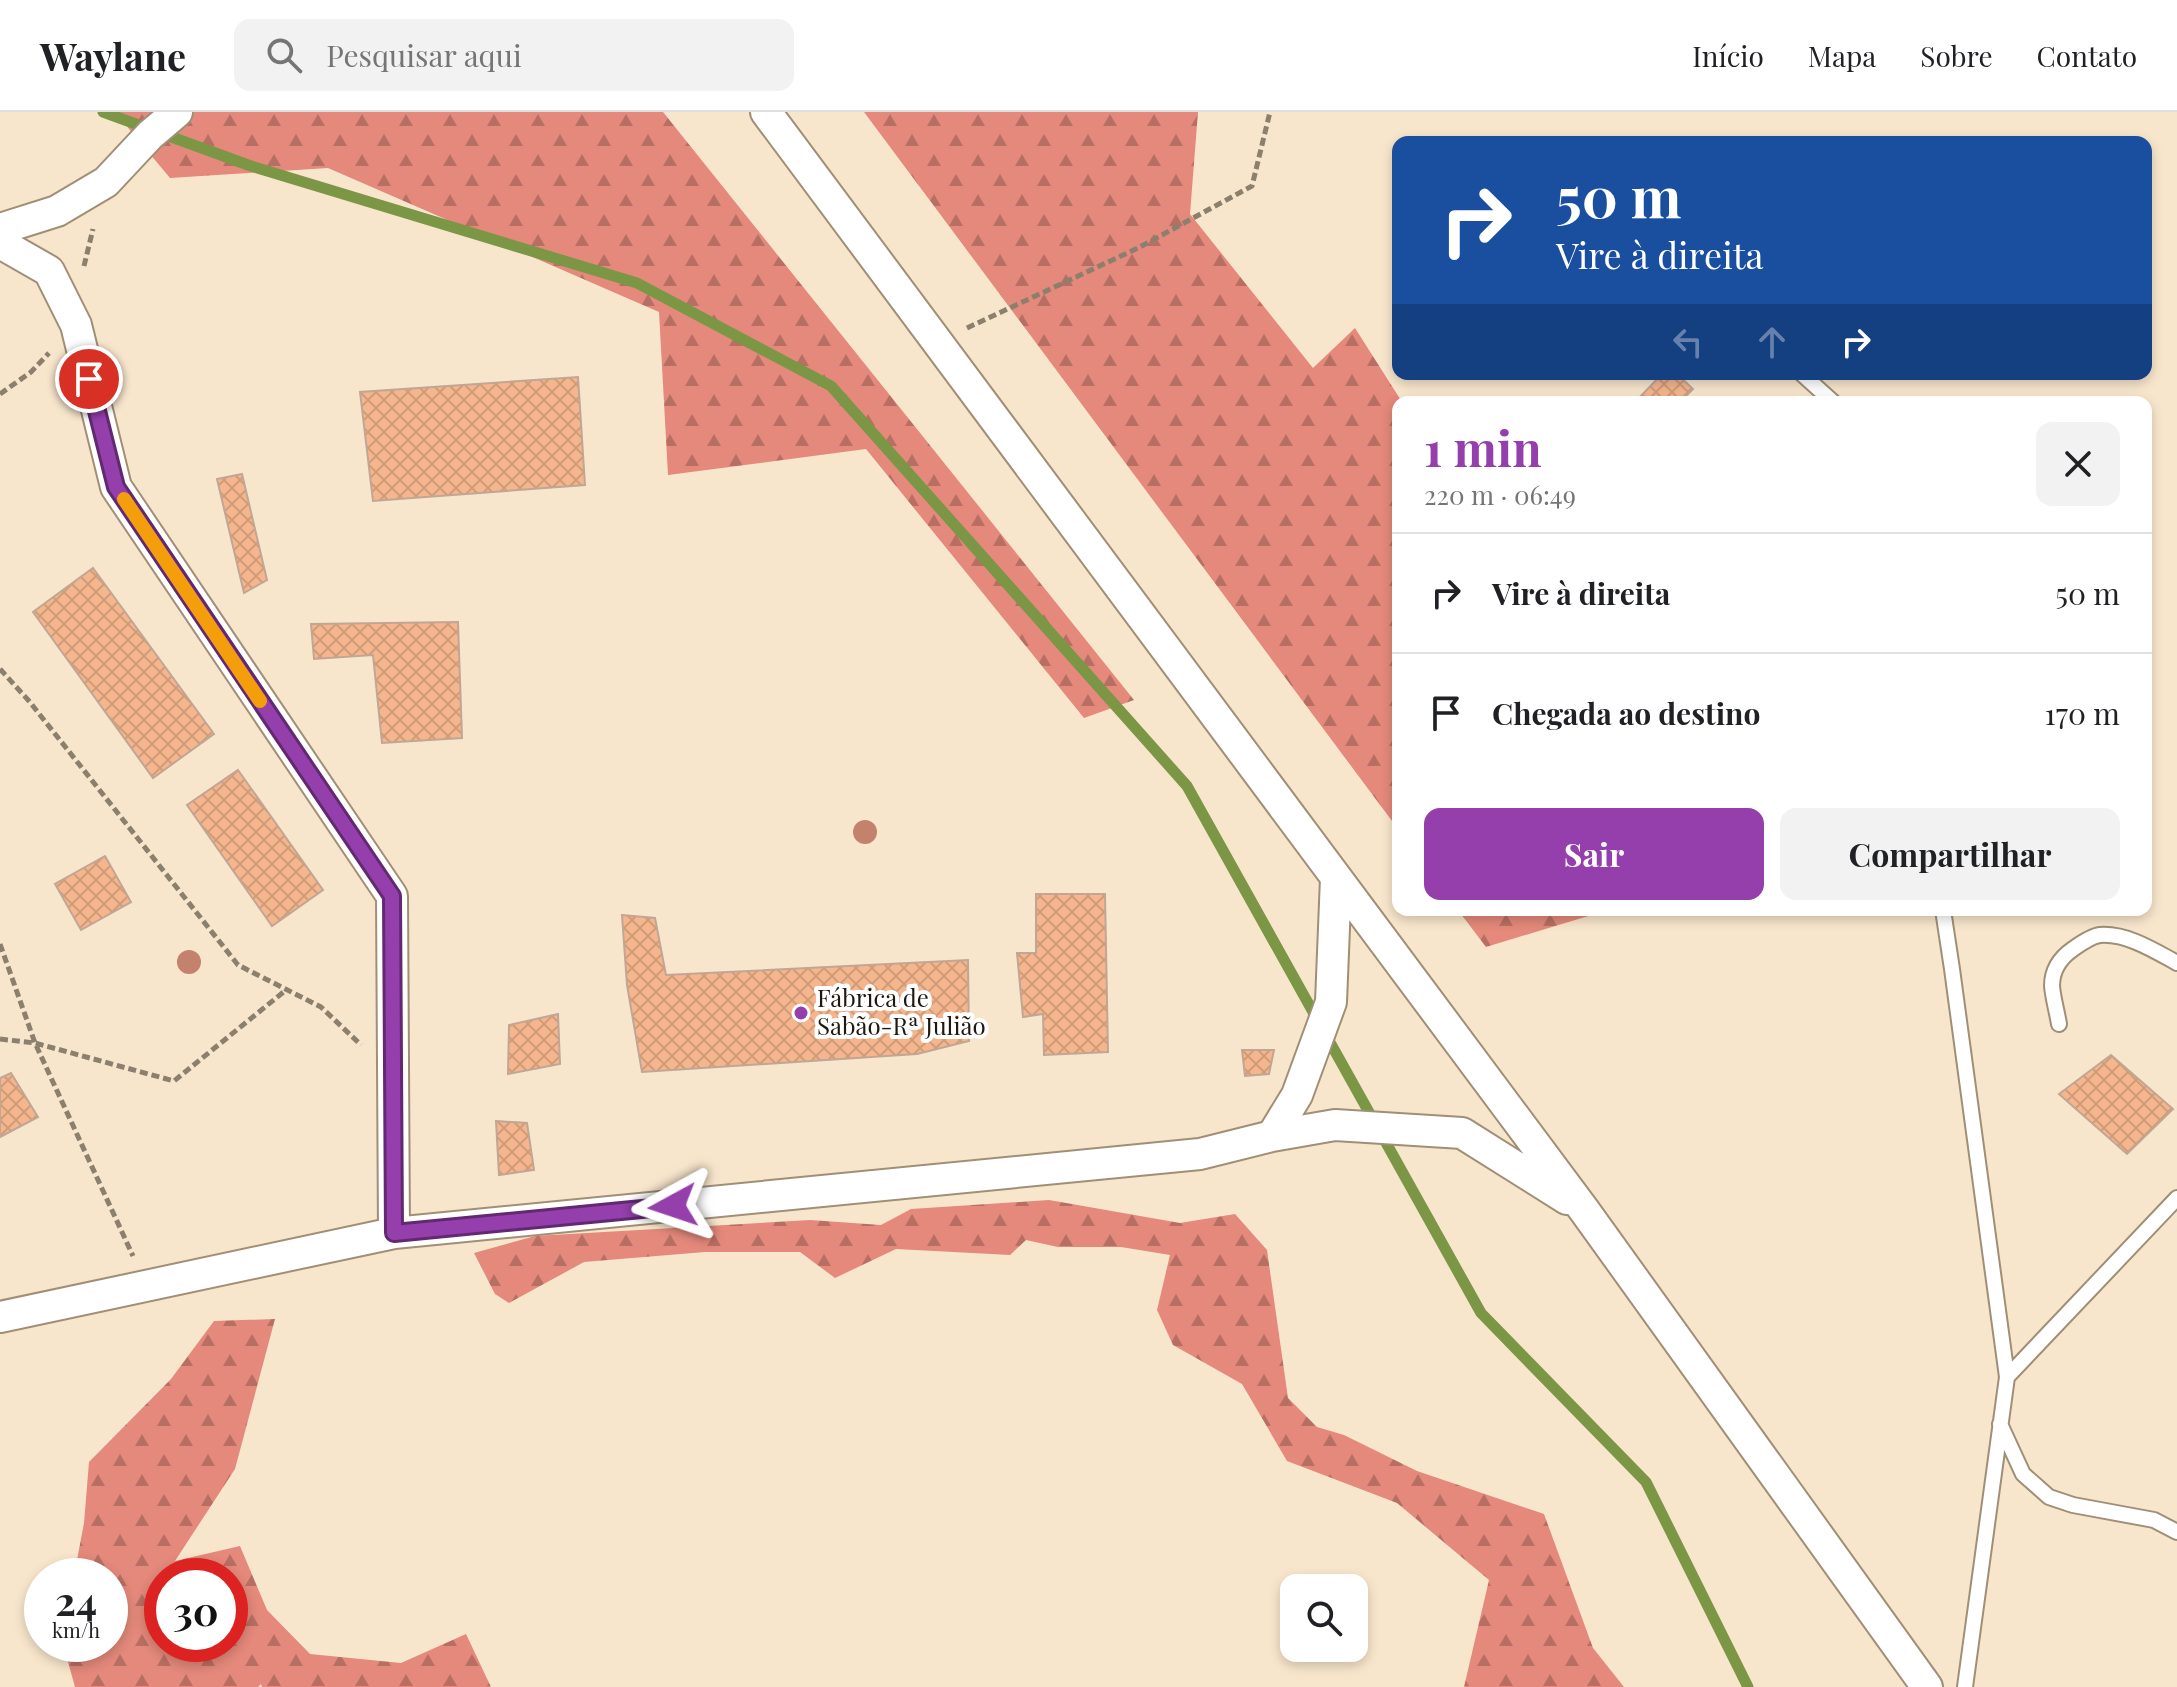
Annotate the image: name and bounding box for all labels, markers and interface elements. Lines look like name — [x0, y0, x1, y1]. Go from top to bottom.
search box — [234, 19, 794, 91]
text: Waylane — [40, 30, 186, 81]
icon: search — [262, 33, 306, 77]
text: Pesquisar aqui — [326, 35, 522, 75]
text: Início — [1692, 37, 1764, 74]
text: Mapa — [1808, 37, 1876, 74]
text: Sobre — [1920, 37, 1993, 74]
text: Contato — [2037, 37, 2137, 74]
text: 50 m — [1556, 158, 1682, 233]
icon: right — [1424, 168, 1528, 272]
text: Vire à direita — [1556, 230, 1763, 278]
icon: left — [1666, 320, 1710, 364]
icon: ahead — [1750, 320, 1794, 364]
icon: right — [1834, 320, 1878, 364]
pin — [55, 345, 123, 413]
icon: arrive — [67, 357, 111, 401]
text: 1 min — [1424, 415, 1542, 479]
button: close — [2036, 422, 2120, 506]
text: 220 m · 06:49 — [1424, 477, 1576, 512]
icon: right — [1424, 571, 1468, 615]
text: Vire à direita — [1492, 573, 1670, 613]
text: 50 m — [2055, 573, 2120, 613]
icon: arrive — [1424, 691, 1468, 735]
text: Chegada ao destino — [1492, 693, 1760, 733]
text: 170 m — [2045, 693, 2120, 733]
button: Sair — [1424, 808, 1764, 900]
button: Compartilhar — [1780, 808, 2120, 900]
place label: Fábrica de Sabão-Rª Julião — [817, 981, 986, 1041]
marker: Fábrica de Sabão-Rª Julião — [792, 1004, 810, 1022]
position arrow — [631, 1164, 715, 1248]
speed limit sign: 30 — [144, 1558, 248, 1662]
text: 24 — [55, 1573, 97, 1626]
map controls — [1280, 1574, 1368, 1662]
button: search — [1280, 1574, 1368, 1662]
text: km/h — [52, 1616, 100, 1643]

